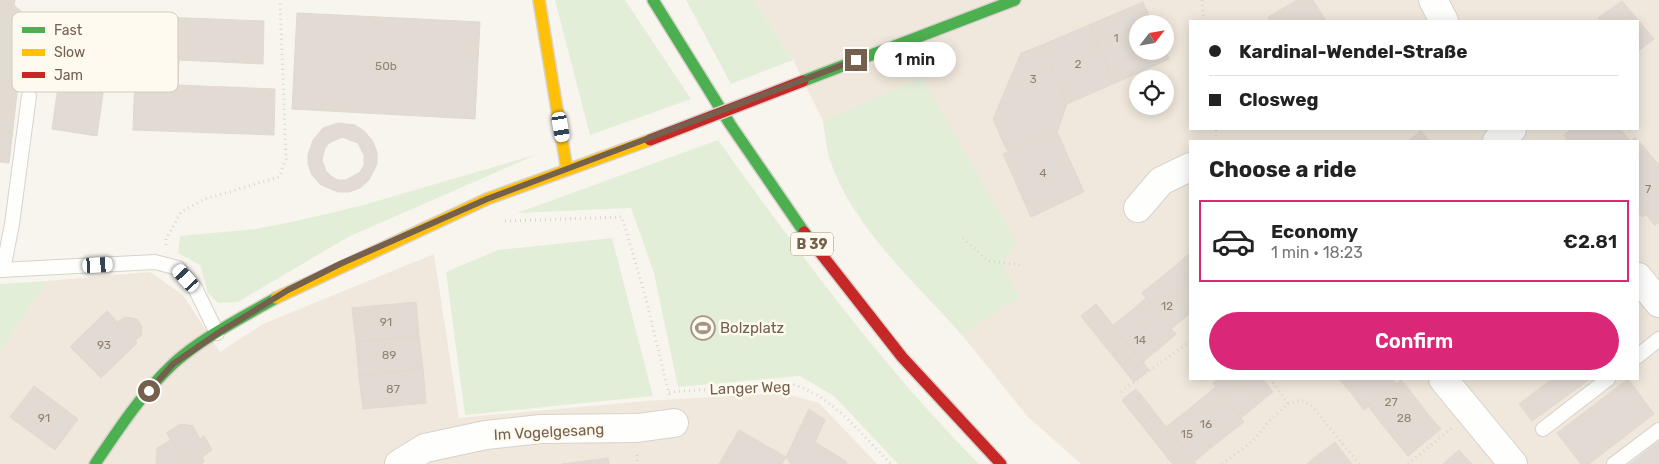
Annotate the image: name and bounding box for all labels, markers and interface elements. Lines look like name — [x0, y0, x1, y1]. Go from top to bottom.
legend — [12, 12, 178, 92]
north arrow — [1129, 15, 1174, 60]
map controls — [1129, 15, 1174, 115]
text: Fast — [54, 22, 83, 39]
house number: 1 — [1113, 31, 1119, 45]
text: Kardinal-Wendel-Straße — [1239, 40, 1467, 63]
callout: 1 min — [874, 42, 956, 78]
text: Slow — [54, 44, 85, 61]
route end — [845, 49, 867, 71]
text: 1 min — [895, 50, 935, 69]
house number: 2 — [1074, 57, 1082, 71]
house number: 50b — [375, 59, 397, 73]
text: Jam — [54, 67, 83, 84]
button: locate — [1129, 70, 1174, 115]
house number: 3 — [1029, 72, 1037, 86]
text: Closweg — [1239, 88, 1319, 111]
car — [551, 111, 570, 143]
text: Choose a ride — [1209, 156, 1356, 183]
house number: 4 — [1039, 166, 1047, 180]
house number: 7 — [1645, 182, 1651, 196]
icon: car — [1211, 219, 1256, 264]
text: Economy — [1271, 220, 1358, 243]
text: €2.81 — [1563, 230, 1617, 253]
road number: B 39 — [791, 232, 833, 255]
text: 1 min · 18:23 — [1271, 243, 1363, 262]
car — [82, 257, 113, 273]
car — [170, 262, 201, 294]
house number: 12 — [1161, 299, 1173, 313]
button: Confirm — [1209, 312, 1619, 370]
house number: 91 — [380, 315, 392, 329]
sports icon: Bolzplatz — [690, 315, 716, 341]
place label: Bolzplatz — [720, 319, 785, 337]
house number: 14 — [1134, 333, 1147, 347]
house number: 93 — [97, 338, 111, 352]
house number: 89 — [382, 348, 396, 362]
street label: Langer Weg — [709, 378, 791, 398]
route start — [138, 380, 160, 402]
house number: 87 — [386, 382, 400, 396]
house number: 27 — [1384, 395, 1398, 409]
house number: 91 — [38, 411, 50, 425]
house number: 28 — [1397, 411, 1411, 425]
house number: 16 — [1200, 417, 1212, 431]
street label: Im Vogelgesang — [493, 420, 605, 444]
house number: 15 — [1181, 427, 1193, 441]

